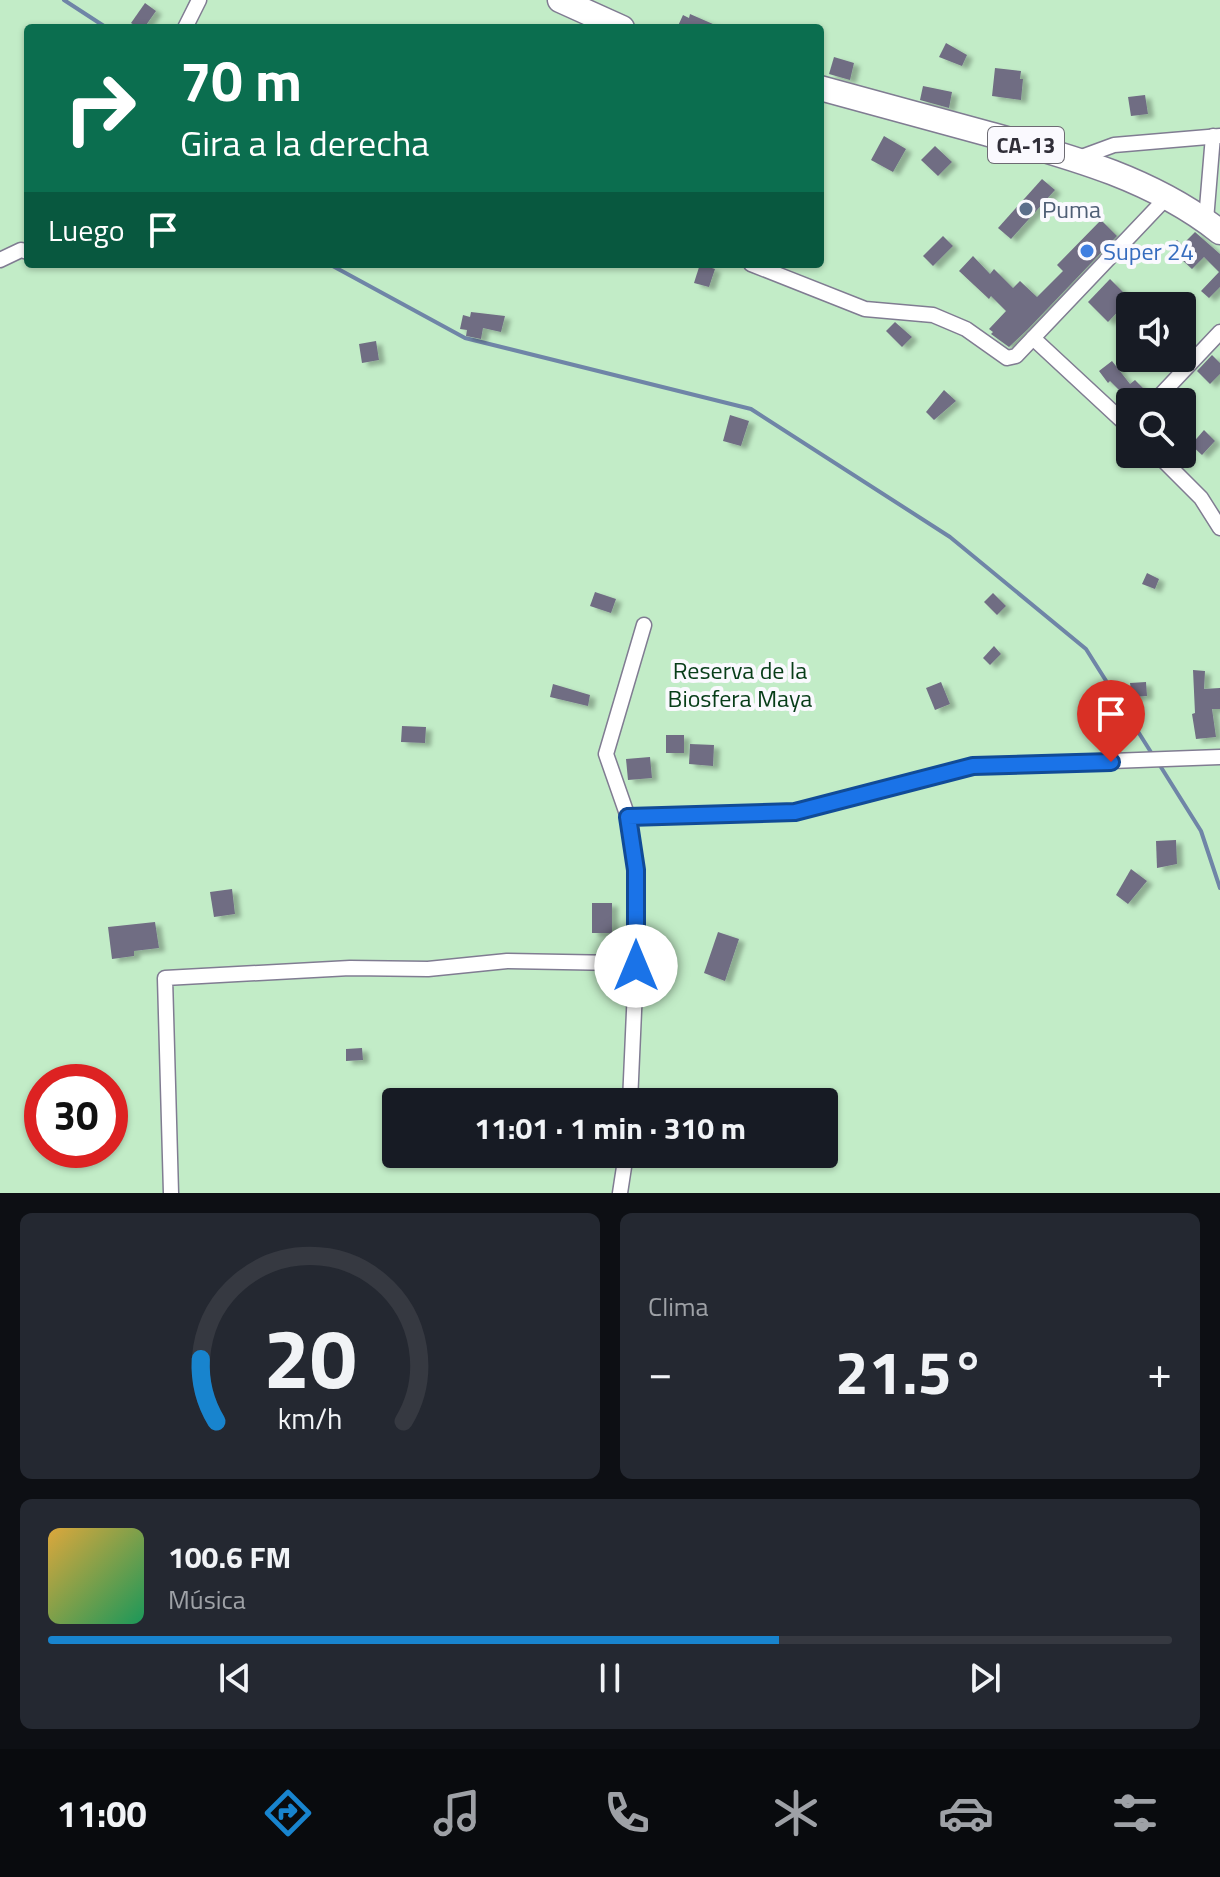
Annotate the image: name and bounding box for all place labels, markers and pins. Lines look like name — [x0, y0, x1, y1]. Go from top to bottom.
place label: Puma — [1042, 191, 1101, 227]
marker: Puma — [1017, 200, 1035, 218]
place label: Super 24 — [1103, 233, 1194, 269]
marker: Super 24 — [1078, 242, 1096, 260]
pin — [1077, 680, 1145, 762]

